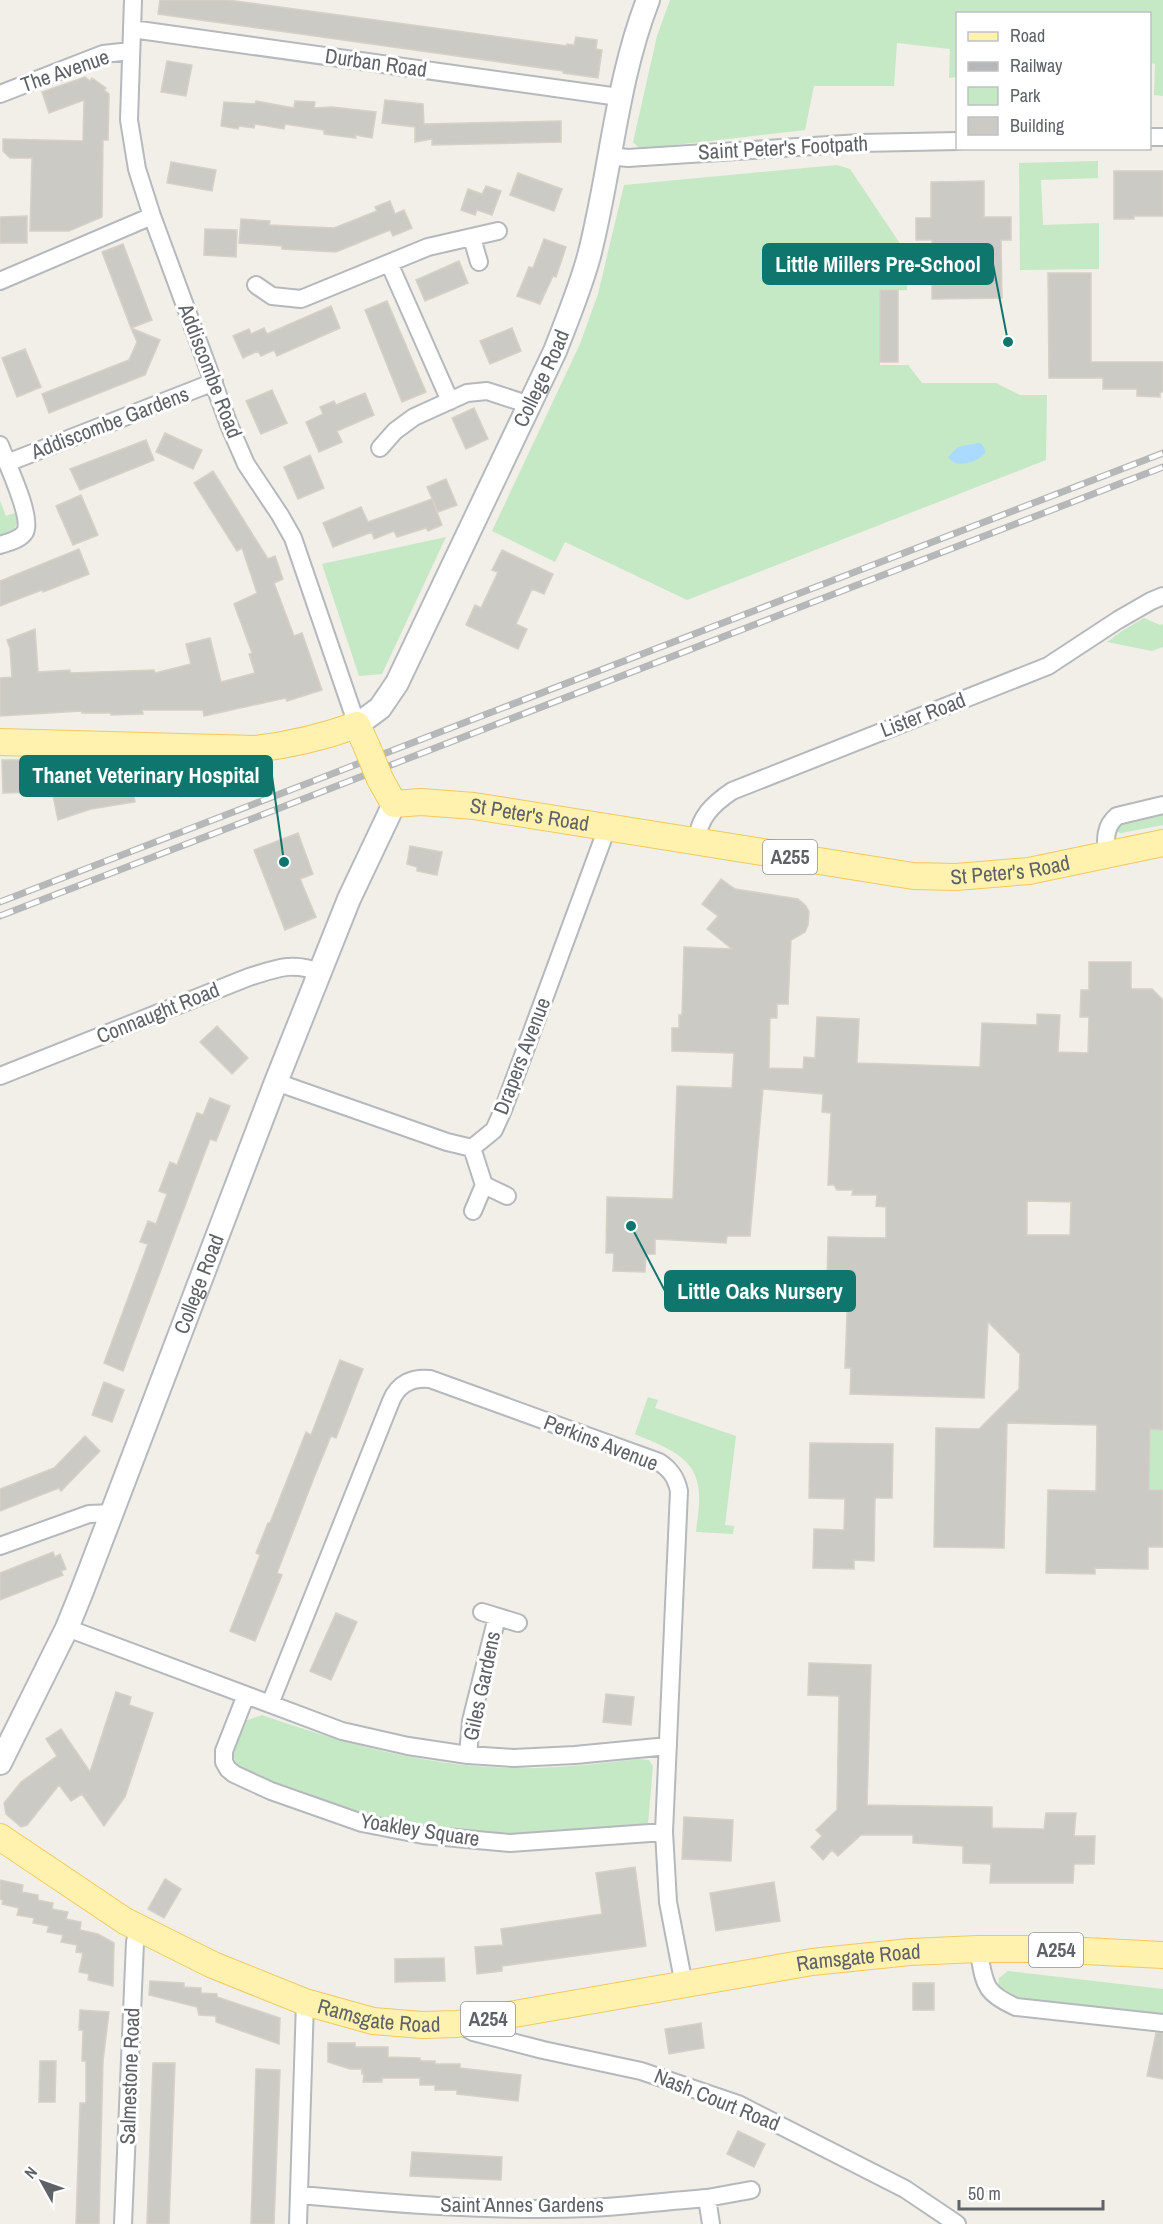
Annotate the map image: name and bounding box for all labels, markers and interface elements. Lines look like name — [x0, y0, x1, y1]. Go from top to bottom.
legend — [956, 12, 1151, 150]
text: Road — [1010, 23, 1045, 48]
street label: Durban Road — [323, 41, 429, 84]
street label: The Avenue — [17, 42, 113, 99]
text: Railway — [1010, 53, 1063, 78]
text: Park — [1010, 83, 1041, 108]
text: Building — [1010, 113, 1065, 138]
street label: Saint Peter's Footpath — [697, 129, 869, 166]
callout: Little Millers Pre-School — [763, 244, 993, 284]
text: Little Millers Pre-School — [775, 249, 981, 279]
street label: Addiscombe Road — [171, 299, 249, 442]
street label: College Road — [506, 325, 576, 432]
street label: Addiscombe Gardens — [26, 379, 193, 466]
street label: Lister Road — [876, 685, 970, 744]
callout: Thanet Veterinary Hospital — [20, 756, 272, 796]
text: Thanet Veterinary Hospital — [32, 760, 260, 790]
street label: St Peter's Road — [468, 791, 591, 838]
road number: A255 — [763, 840, 817, 874]
street label: St Peter's Road — [949, 848, 1072, 891]
street label: Connaught Road — [92, 975, 224, 1050]
street label: Drapers Avenue — [486, 993, 557, 1119]
street label: College Road — [166, 1230, 231, 1338]
callout: Little Oaks Nursery — [665, 1271, 855, 1311]
text: Little Oaks Nursery — [677, 1276, 843, 1306]
street label: Perkins Avenue — [540, 1407, 663, 1478]
street label: Giles Gardens — [456, 1629, 507, 1743]
street label: Yoakley Square — [358, 1806, 482, 1853]
road number: A254 — [1029, 1933, 1083, 1967]
street label: Ramsgate Road — [794, 1937, 921, 1978]
street label: Ramsgate Road — [314, 1991, 441, 2039]
road number: A254 — [461, 2002, 515, 2036]
street label: Salmestone Road — [113, 2007, 146, 2145]
street label: Nash Court Road — [650, 2061, 784, 2138]
north arrow — [12, 2152, 72, 2212]
text: N — [19, 2162, 42, 2183]
scale bar — [959, 2173, 1103, 2211]
text: 50 m — [968, 2181, 1001, 2206]
street label: Saint Annes Gardens — [440, 2190, 604, 2219]

